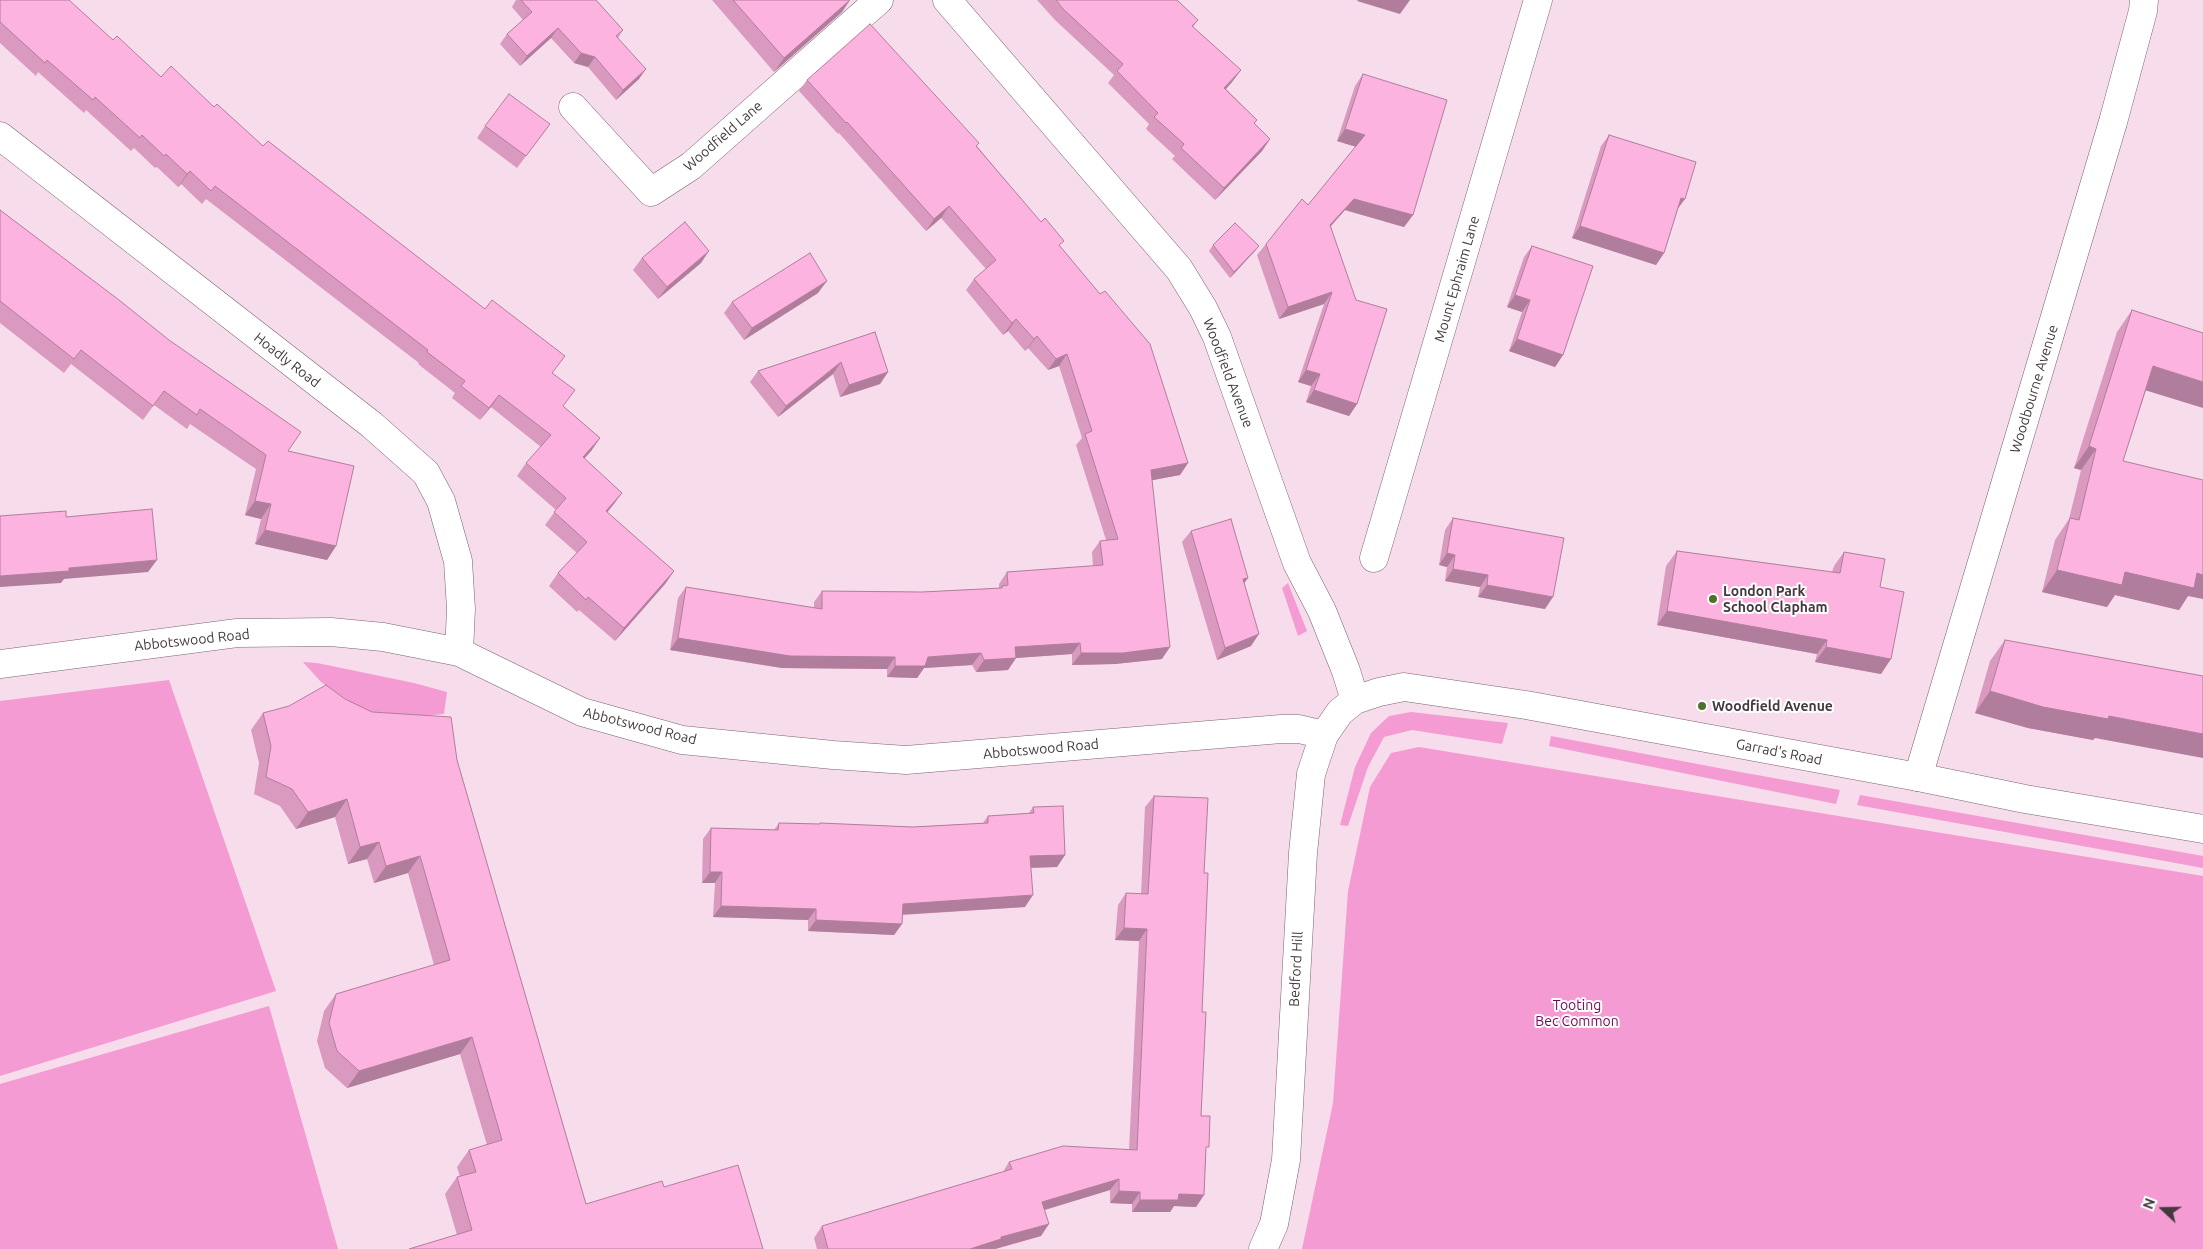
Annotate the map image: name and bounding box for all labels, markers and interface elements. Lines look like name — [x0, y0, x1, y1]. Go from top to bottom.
street label: Woodfield Lane — [680, 97, 766, 175]
street label: Mount Ephraim Lane — [1431, 214, 1483, 344]
street label: Woodfield Avenue — [1199, 316, 1257, 430]
street label: Woodbourne Avenue — [2007, 323, 2061, 455]
street label: Hoadly Road — [251, 329, 323, 391]
place label: London Park School Clapham — [1723, 583, 1828, 616]
marker: London Park School Clapham — [1707, 593, 1719, 605]
street label: Abbotswood Road — [133, 626, 251, 654]
place label: Woodfield Avenue — [1712, 698, 1833, 714]
marker: Woodfield Avenue — [1696, 700, 1708, 712]
street label: Abbotswood Road — [582, 704, 698, 748]
street label: Garrad's Road — [1735, 735, 1823, 769]
street label: Abbotswood Road — [982, 736, 1100, 762]
street label: Bedford Hill — [1286, 931, 1306, 1007]
park label: Tooting Bec Common — [1535, 997, 1619, 1030]
north arrow — [2138, 1184, 2188, 1234]
text: N — [2140, 1196, 2158, 1211]

